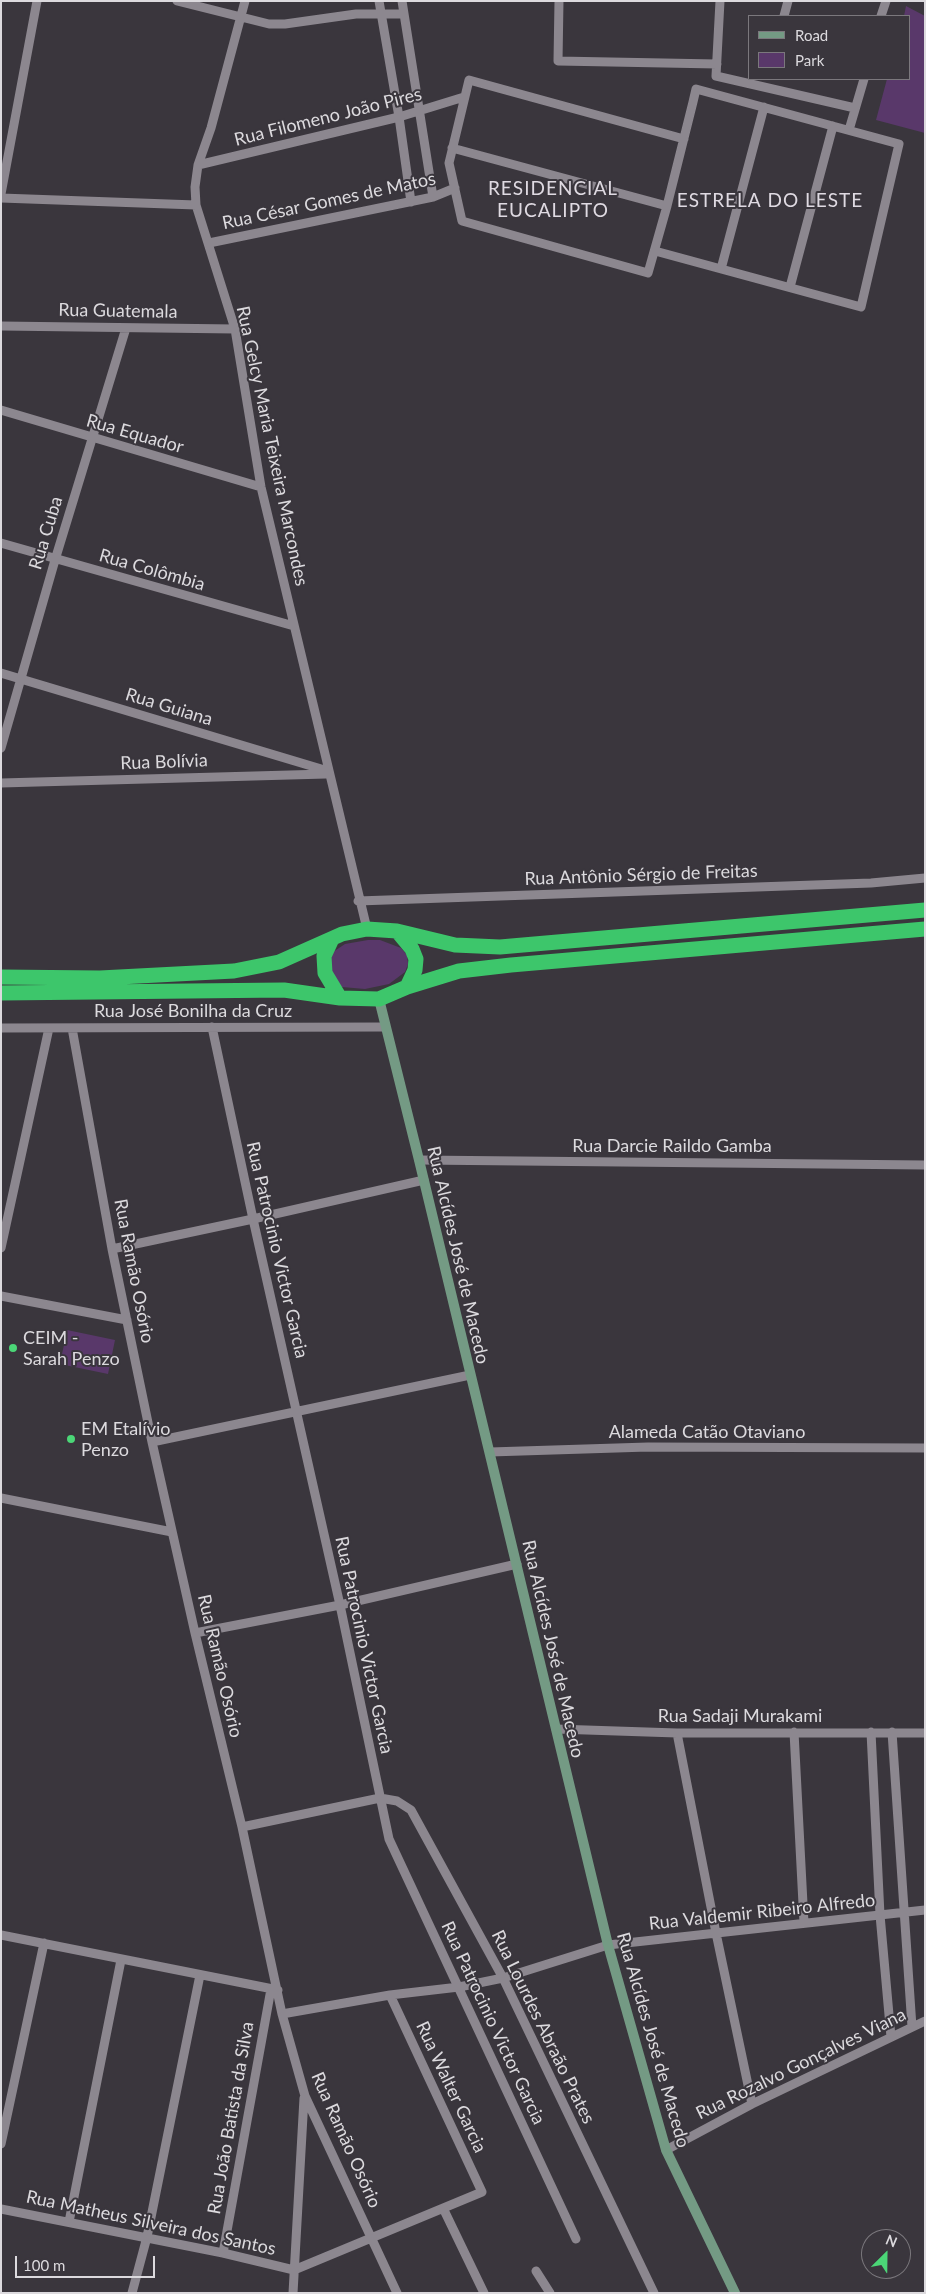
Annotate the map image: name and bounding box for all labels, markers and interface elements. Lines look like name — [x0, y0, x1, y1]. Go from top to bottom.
legend — [748, 15, 911, 80]
text: Road — [795, 26, 828, 44]
text: Park — [795, 51, 824, 69]
street label: Rua Filomeno João Pires — [232, 83, 424, 151]
street label: Rua César Gomes de Matos — [220, 168, 438, 234]
district label: RESIDENCIAL EUCALIPTO — [487, 178, 619, 222]
district label: ESTRELA DO LESTE — [675, 190, 865, 212]
street label: Rua Guatemala — [58, 299, 178, 323]
street label: Rua Gelcy Maria Teixeira Marcondes — [232, 304, 312, 588]
street label: Rua Equador — [84, 410, 186, 458]
street label: Rua Cuba — [25, 494, 67, 572]
street label: Rua Colômbia — [97, 545, 207, 595]
street label: Rua Guiana — [123, 684, 215, 730]
street label: Rua Bolívia — [120, 750, 208, 774]
street label: Rua Antônio Sérgio de Freitas — [524, 860, 758, 890]
street label: Rua José Bonilha da Cruz — [94, 1000, 292, 1022]
street label: Rua Darcie Raildo Gamba — [572, 1135, 772, 1157]
street label: Rua Patrocinio Victor Garcia — [242, 1140, 312, 1360]
street label: Rua Alcídes José de Macedo — [422, 1144, 494, 1366]
street label: Rua Ramão Osório — [109, 1197, 159, 1345]
place label: CEIM - Sarah Penzo — [23, 1327, 120, 1370]
marker: CEIM - Sarah Penzo — [7, 1342, 19, 1354]
place label: EM Etalívio Penzo — [81, 1418, 170, 1460]
street label: Alameda Catão Otaviano — [609, 1421, 805, 1443]
marker: EM Etalívio Penzo — [65, 1433, 77, 1445]
street label: Rua Patrocinio Victor Garcia — [330, 1534, 398, 1756]
street label: Rua Alcídes José de Macedo — [517, 1538, 589, 1760]
street label: Rua Ramão Osório — [193, 1592, 247, 1740]
street label: Rua Sadaji Murakami — [658, 1705, 822, 1727]
street label: Rua Valdemir Ribeiro Alfredo — [648, 1889, 876, 1935]
street label: Rua Patrocinio Victor Garcia — [436, 1918, 550, 2128]
street label: Rua Lourdes Abraão Prates — [487, 1927, 599, 2127]
street label: Rua Alcídes José de Macedo — [612, 1930, 694, 2150]
street label: Rua Rozalvo Gonçalves Viana — [693, 2004, 909, 2124]
street label: Rua Walter Garcia — [411, 2018, 491, 2156]
street label: Rua João Batista da Silva — [203, 2020, 259, 2216]
street label: Rua Ramão Osório — [306, 2069, 386, 2211]
street label: Rua Matheus Silveira dos Santos — [24, 2186, 278, 2260]
north arrow — [861, 2229, 911, 2279]
text: N — [883, 2231, 900, 2251]
scale bar — [18, 2246, 158, 2278]
text: 100 m — [23, 2256, 65, 2274]

